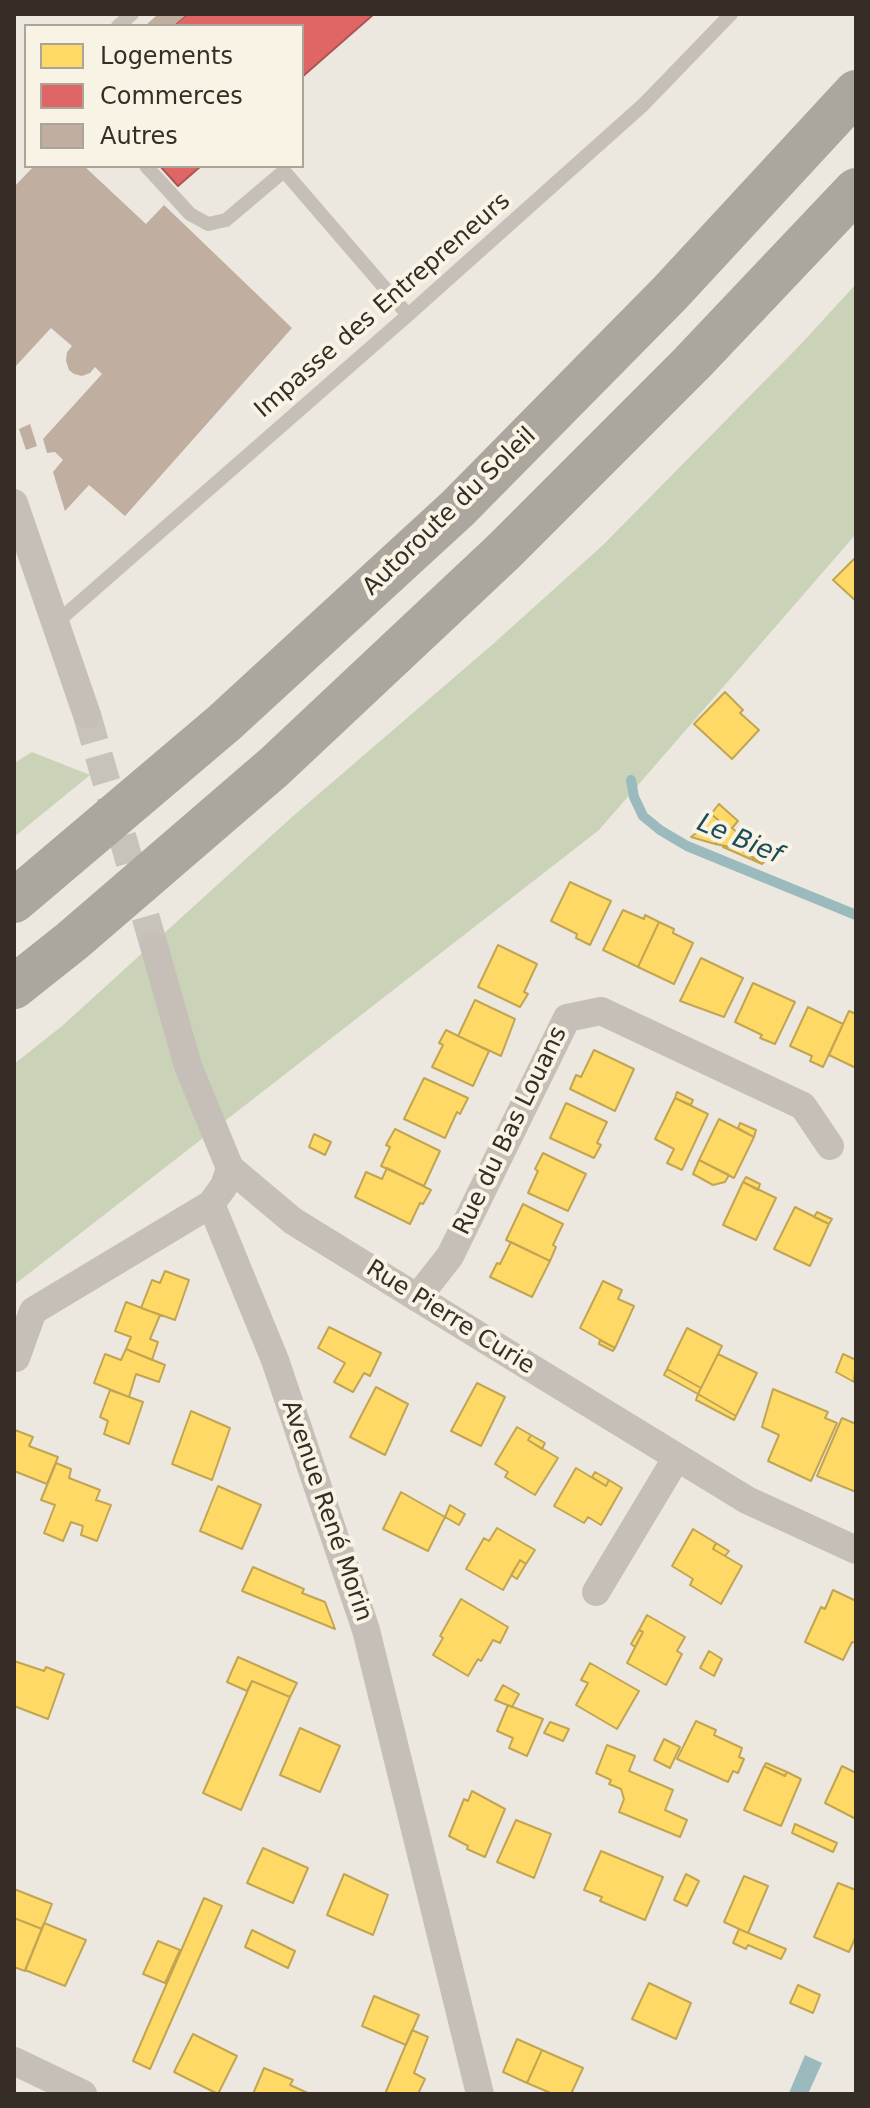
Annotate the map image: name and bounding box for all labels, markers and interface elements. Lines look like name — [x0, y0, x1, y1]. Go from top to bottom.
legend — [24, 24, 304, 168]
text: Logements — [100, 42, 233, 70]
text: Commerces — [100, 82, 243, 110]
text: Autres — [100, 122, 178, 150]
street label: Impasse des Entrepreneurs — [250, 187, 516, 425]
street label: Autoroute du Soleil — [357, 422, 543, 602]
water label: Le Bief — [692, 808, 786, 872]
street label: Rue du Bas Louans — [448, 1022, 574, 1240]
street label: Rue Pierre Curie — [361, 1255, 539, 1381]
street label: Avenue René Morin — [275, 1397, 377, 1625]

